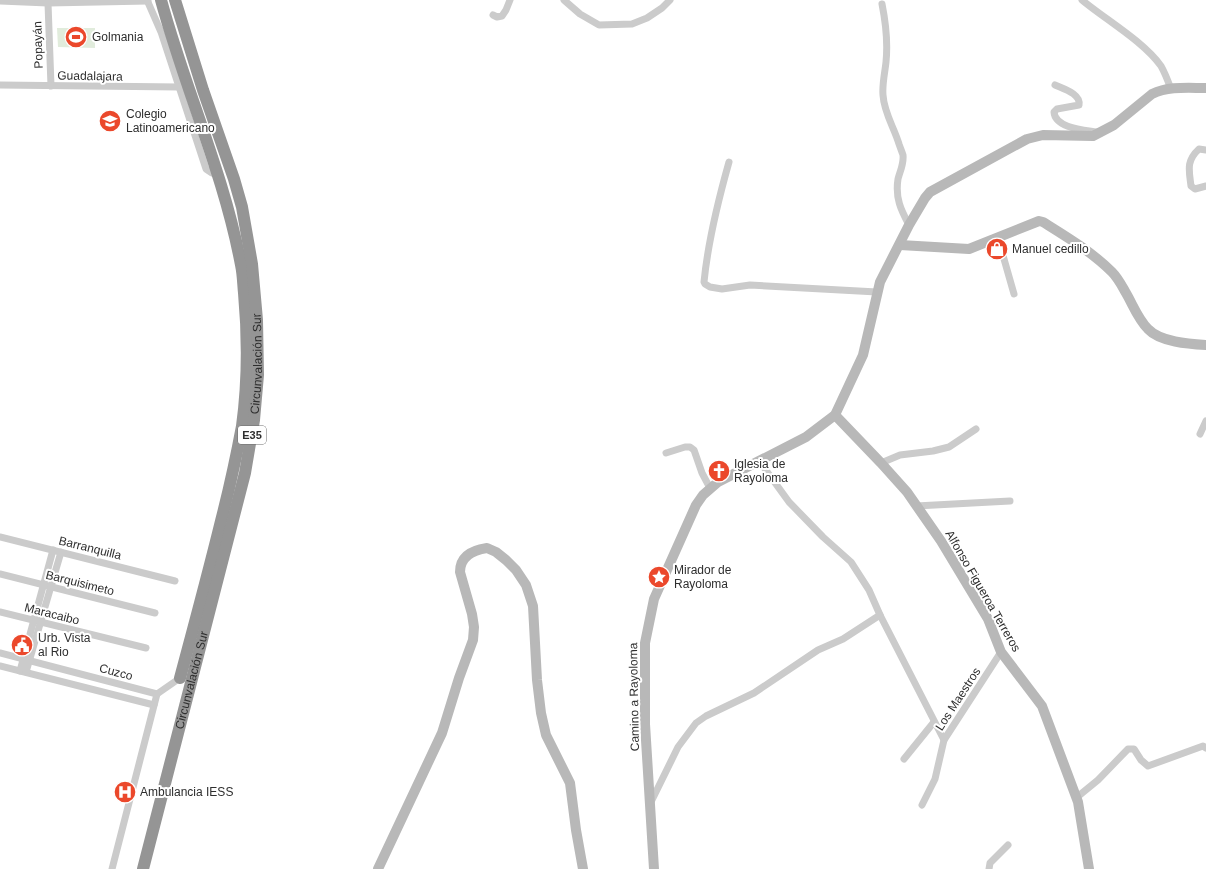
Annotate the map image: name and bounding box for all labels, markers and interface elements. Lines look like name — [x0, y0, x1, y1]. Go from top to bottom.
street label: Popayán — [30, 21, 46, 69]
sports icon: Golmania — [63, 24, 89, 50]
place label: Golmania — [92, 30, 144, 44]
street label: Guadalajara — [57, 68, 123, 84]
place label: Colegio Latinoamericano — [126, 107, 215, 135]
school or university icon: Colegio Latinoamericano — [97, 108, 123, 134]
shop icon: Manuel cedillo — [984, 236, 1010, 262]
place label: Manuel cedillo — [1012, 242, 1089, 256]
street label: Circunvalación Sur — [248, 313, 265, 415]
road number: E35 — [238, 426, 266, 444]
place label: Iglesia de Rayoloma — [734, 457, 788, 485]
church icon: Iglesia de Rayoloma — [706, 458, 732, 484]
street label: Alfonso Figueroa Terreros — [942, 528, 1024, 654]
street label: Barranquilla — [57, 533, 123, 563]
place label: Mirador de Rayoloma — [674, 563, 732, 591]
place icon: Mirador de Rayoloma — [646, 564, 672, 590]
street label: Barquisimeto — [44, 568, 116, 598]
street label: Maracaibo — [23, 600, 81, 628]
street label: Circunvalación Sur — [172, 630, 211, 731]
place label: Urb. Vista al Rio — [38, 631, 91, 659]
public building icon: Urb. Vista al Rio — [9, 632, 35, 658]
street label: Camino a Rayoloma — [626, 642, 642, 751]
street label: Cuzco — [98, 661, 135, 683]
street label: Los Maestros — [933, 665, 983, 733]
hospital icon: Ambulancia IESS — [112, 779, 138, 805]
place label: Ambulancia IESS — [140, 785, 233, 799]

